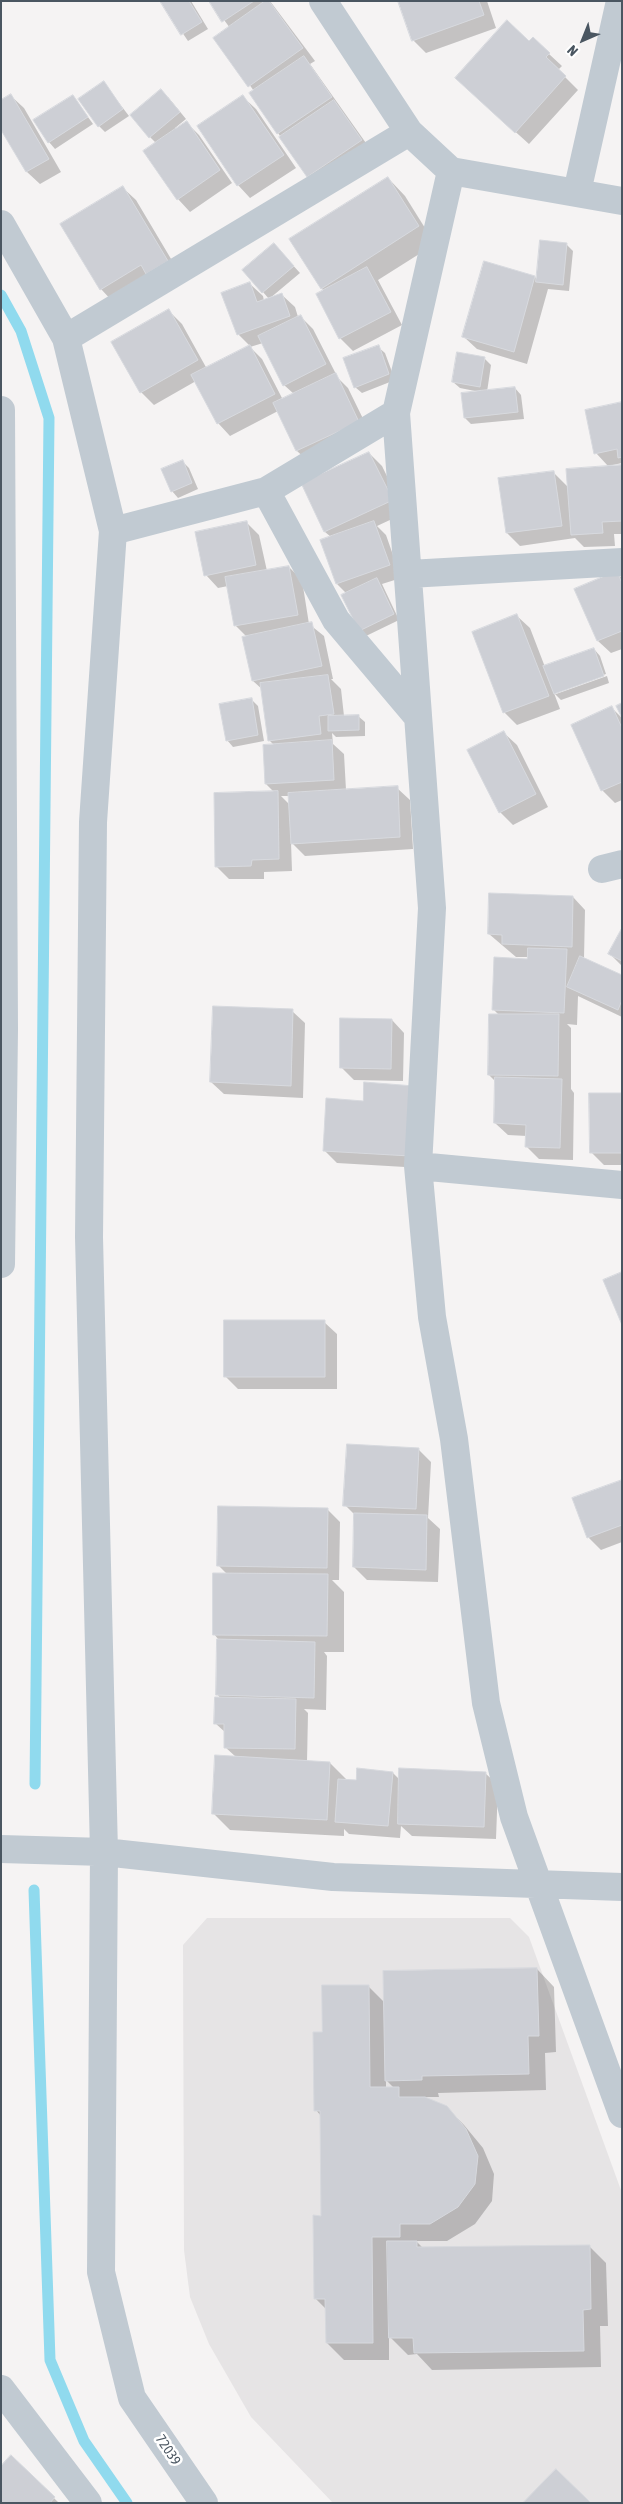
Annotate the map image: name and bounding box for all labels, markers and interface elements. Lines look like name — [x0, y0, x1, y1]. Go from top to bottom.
north arrow — [558, 15, 608, 65]
text: N — [564, 42, 581, 59]
street label: 72039 — [152, 2432, 184, 2468]

